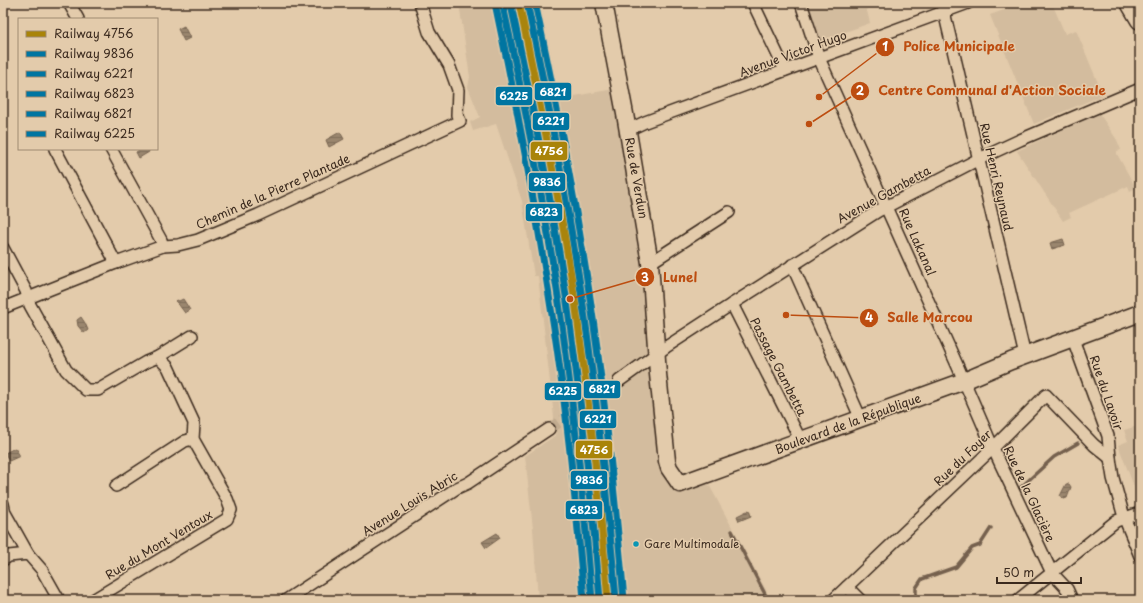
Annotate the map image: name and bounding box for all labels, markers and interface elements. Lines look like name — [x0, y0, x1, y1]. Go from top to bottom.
legend — [18, 18, 158, 150]
text: Railway 4756 — [54, 24, 133, 42]
street label: Avenue Victor Hugo — [736, 25, 849, 81]
callout: Police Municipale — [875, 34, 1024, 59]
text: Police Municipale — [903, 36, 1015, 55]
text: 1 — [882, 37, 888, 55]
text: Railway 9836 — [54, 44, 134, 62]
text: Railway 6221 — [54, 64, 133, 82]
callout: Centre Communal d'Action Sociale — [850, 78, 1114, 103]
text: Centre Communal d'Action Sociale — [878, 80, 1107, 99]
text: 2 — [856, 81, 865, 99]
line badge: 6821 — [534, 82, 572, 101]
text: 6821 — [540, 83, 566, 100]
text: Railway 6823 — [54, 84, 135, 102]
line badge: 6225 — [495, 86, 533, 106]
text: 6225 — [500, 87, 528, 104]
text: Railway 6821 — [54, 104, 132, 122]
line badge: 6221 — [532, 112, 570, 131]
text: 6221 — [537, 112, 565, 129]
street label: Rue Henri Reynaud — [976, 121, 1018, 233]
text: Railway 6225 — [54, 124, 135, 142]
street label: Rue de Verdun — [621, 136, 653, 220]
line badge: 4756 — [530, 141, 568, 161]
text: 4756 — [535, 142, 563, 159]
street label: Chemin de la Pierre Plantade — [193, 149, 352, 233]
street label: Avenue Gambetta — [834, 161, 934, 227]
line badge: 9836 — [528, 172, 566, 192]
text: 9836 — [533, 173, 561, 190]
line badge: 6823 — [525, 203, 563, 222]
text: 6823 — [530, 203, 558, 220]
street label: Rue Lakanal — [895, 205, 941, 278]
callout: Lunel — [635, 265, 705, 290]
text: Lunel — [663, 267, 697, 286]
text: 3 — [641, 268, 649, 286]
callout: Salle Marcou — [859, 305, 981, 330]
text: Salle Marcou — [887, 307, 973, 326]
text: 4 — [865, 308, 873, 326]
street label: Passage Gambetta — [746, 314, 812, 419]
street label: Rue du Lavoir — [1086, 353, 1128, 433]
line badge: 6821 — [583, 380, 621, 399]
text: 6821 — [589, 380, 615, 397]
line badge: 6225 — [544, 382, 582, 401]
text: 6225 — [549, 382, 577, 399]
street label: Boulevard de la République — [772, 388, 924, 458]
line badge: 6221 — [579, 410, 617, 429]
text: 6221 — [584, 410, 612, 427]
street label: Rue du Foyer — [929, 425, 996, 490]
line badge: 4756 — [575, 440, 613, 459]
text: 4756 — [580, 441, 608, 458]
street label: Rue de la Glacière — [1000, 443, 1060, 545]
street label: Avenue Louis Abric — [358, 467, 461, 540]
line badge: 9836 — [570, 470, 608, 490]
text: 9836 — [575, 471, 603, 488]
line badge: 6823 — [565, 500, 603, 520]
text: 6823 — [570, 501, 598, 518]
street label: Rue du Mont Ventoux — [101, 505, 216, 583]
place label: Gare Multimodale — [644, 535, 739, 552]
marker: Gare Multimodale — [631, 539, 641, 549]
scale bar — [997, 559, 1081, 585]
text: 50 m — [1003, 563, 1034, 581]

